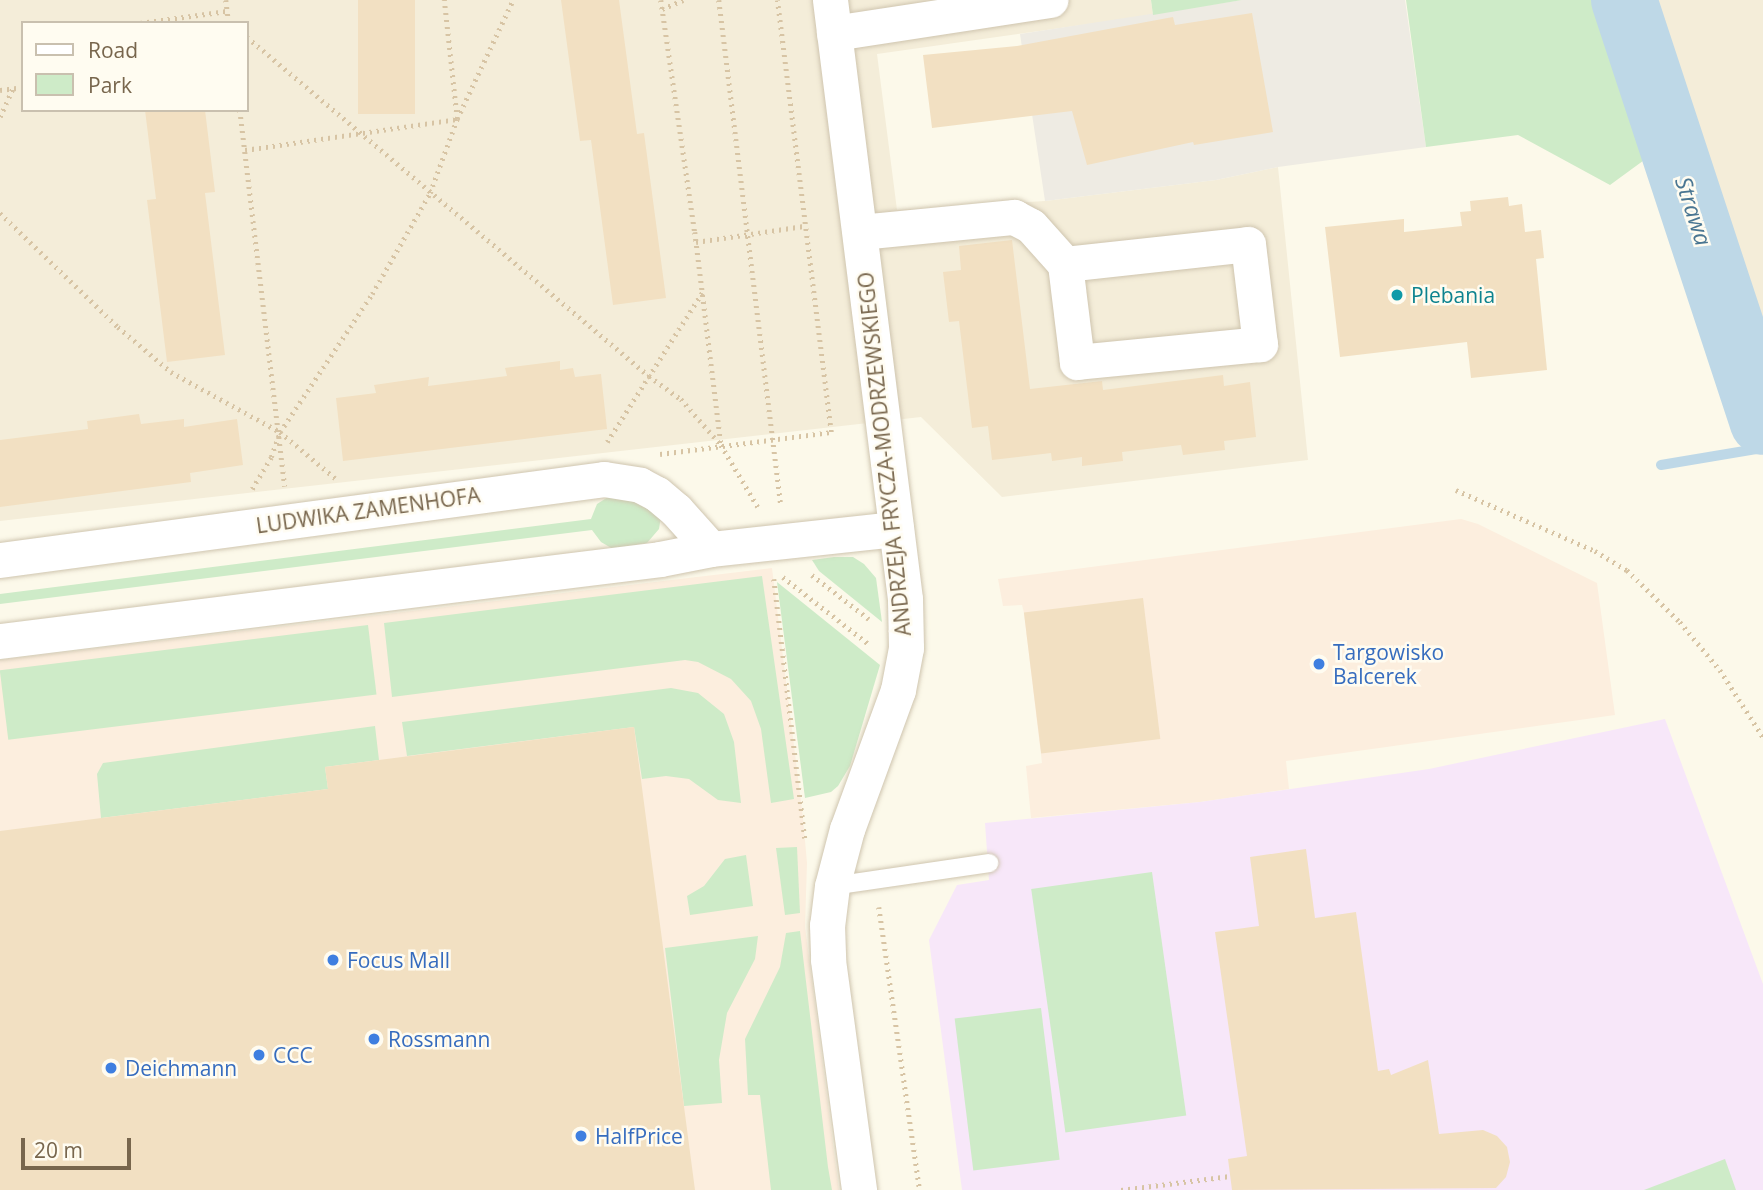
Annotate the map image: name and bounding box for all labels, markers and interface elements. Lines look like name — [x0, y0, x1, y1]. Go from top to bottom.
legend — [21, 21, 248, 112]
text: Road — [88, 36, 138, 64]
text: Park — [88, 71, 132, 99]
water label: Strawa — [1670, 173, 1718, 249]
street label: ANDRZEJA FRYCZA-MODRZEWSKIEGO — [852, 271, 916, 637]
place label: Plebania — [1411, 282, 1495, 308]
marker: Plebania — [1389, 287, 1405, 303]
street label: LUDWIKA ZAMENHOFA — [254, 482, 482, 538]
place label: Targowisko Balcerek — [1333, 639, 1444, 689]
marker: Targowisko Balcerek — [1311, 656, 1327, 672]
place label: Focus Mall — [347, 947, 450, 973]
marker: Focus Mall — [325, 952, 341, 968]
place label: Rossmann — [388, 1026, 490, 1052]
marker: Rossmann — [366, 1031, 382, 1047]
place label: CCC — [273, 1042, 313, 1068]
marker: CCC — [251, 1047, 267, 1063]
place label: Deichmann — [125, 1055, 237, 1081]
marker: Deichmann — [103, 1060, 119, 1076]
place label: HalfPrice — [595, 1123, 683, 1149]
scale bar — [24, 1124, 135, 1168]
marker: HalfPrice — [573, 1128, 589, 1144]
text: 20 m — [34, 1136, 83, 1164]

